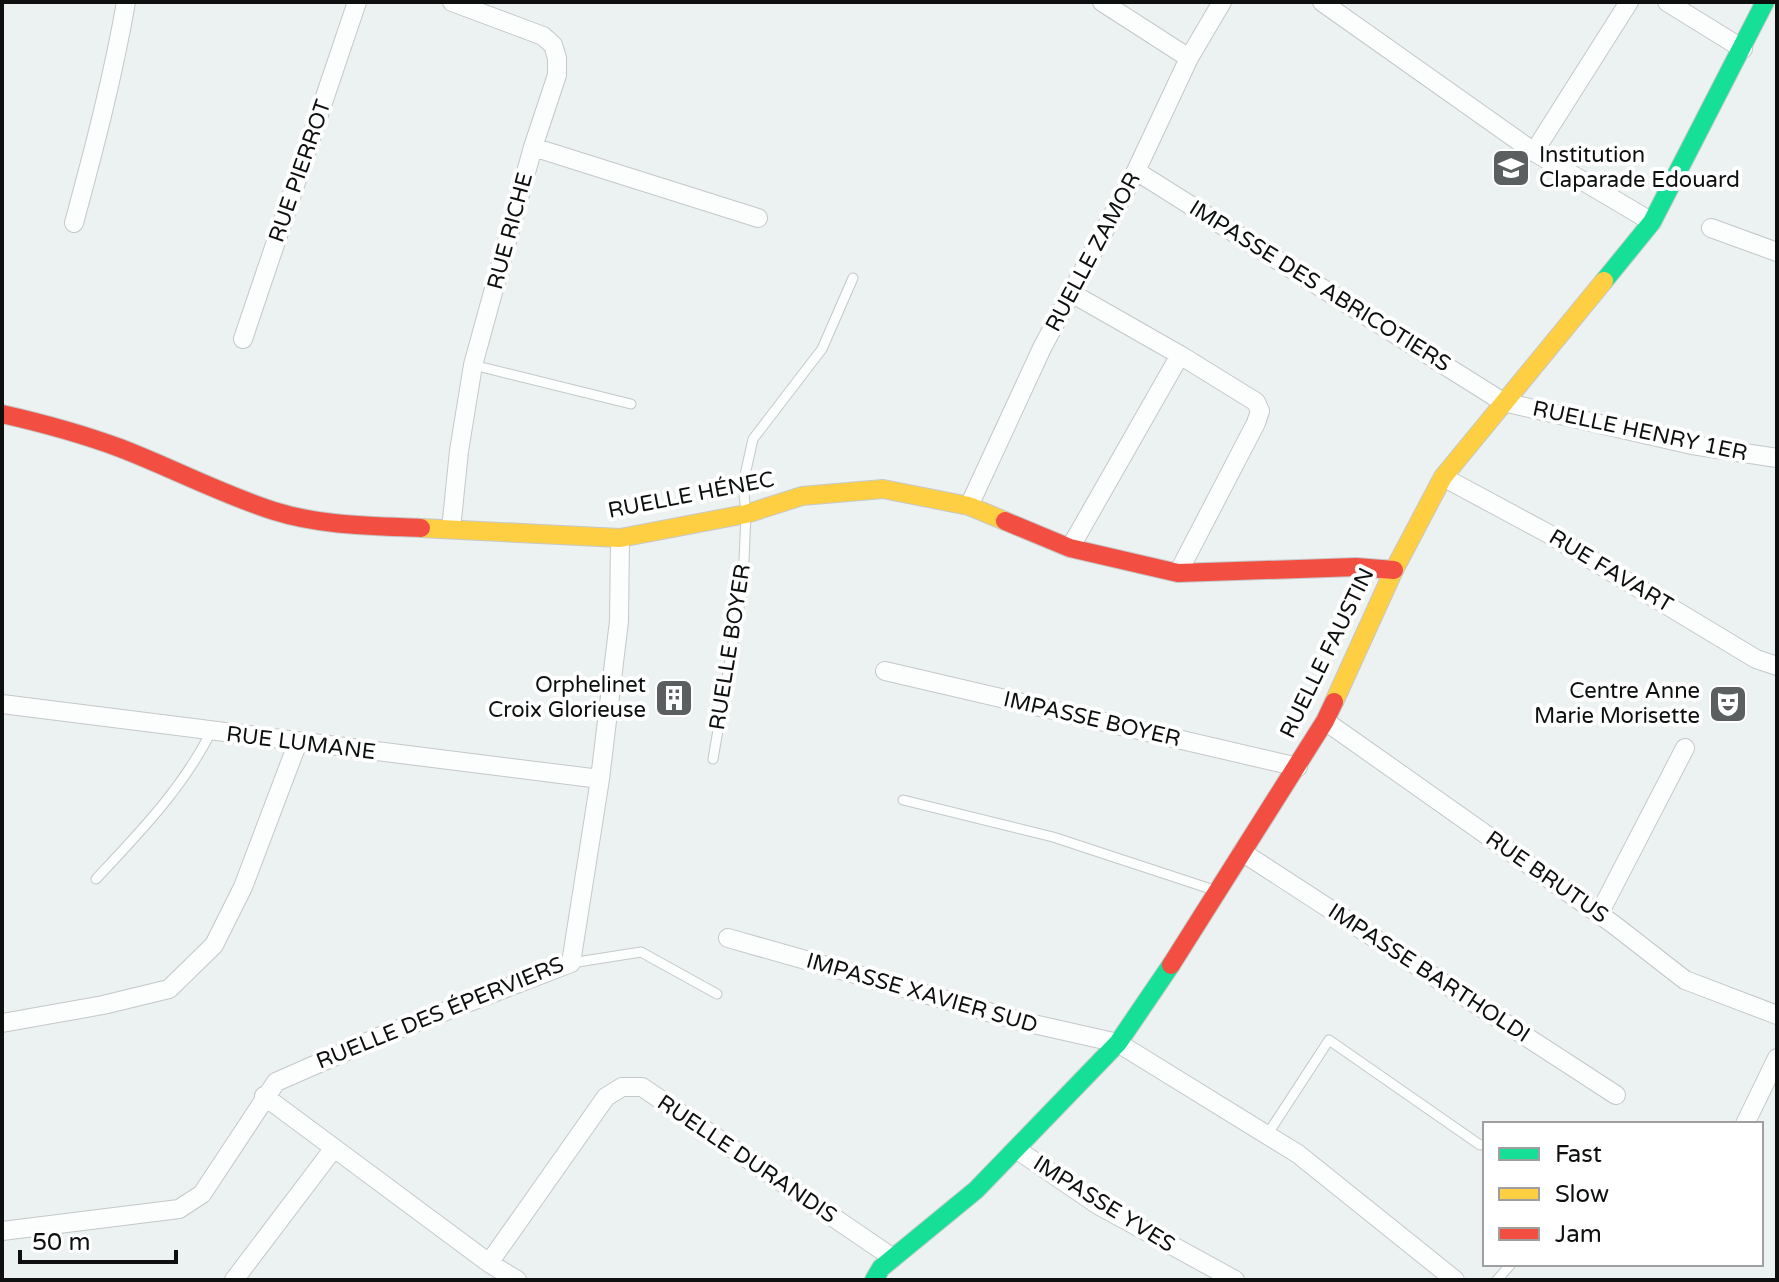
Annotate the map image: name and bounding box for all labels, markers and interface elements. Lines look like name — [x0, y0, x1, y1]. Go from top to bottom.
street label: RUE PIERROT — [263, 96, 337, 246]
place label: Institution Claparade Edouard — [1539, 142, 1740, 193]
school or university icon: Institution Claparade Edouard — [1490, 147, 1532, 189]
street label: RUELLE ZAMOR — [1040, 168, 1146, 336]
street label: RUE RICHE — [482, 170, 538, 292]
street label: IMPASSE DES ABRICOTIERS — [1185, 195, 1455, 377]
street label: RUELLE HENRY 1ER — [1530, 396, 1750, 466]
street label: RUELLE HÉNEC — [605, 465, 776, 524]
street label: RUE FAVART — [1544, 524, 1678, 618]
street label: RUELLE BOYER — [704, 562, 756, 732]
street label: RUELLE FAUSTIN — [1274, 564, 1380, 742]
place label: Orphelinet Croix Glorieuse — [488, 672, 646, 723]
building icon: Orphelinet Croix Glorieuse — [653, 677, 695, 719]
place label: Centre Anne Marie Morisette — [1534, 678, 1700, 729]
theatre icon: Centre Anne Marie Morisette — [1707, 683, 1749, 725]
street label: IMPASSE BOYER — [1001, 686, 1183, 752]
street label: RUE LUMANE — [225, 721, 377, 765]
street label: RUE BRUTUS — [1481, 825, 1613, 929]
street label: IMPASSE BARTHOLDI — [1323, 898, 1535, 1048]
street label: IMPASSE XAVIER SUD — [803, 948, 1041, 1038]
street label: RUELLE DES ÉPERVIERS — [312, 950, 568, 1075]
street label: RUELLE DURANDIS — [652, 1089, 842, 1229]
legend — [1483, 1122, 1763, 1266]
text: Fast — [1555, 1140, 1602, 1169]
street label: IMPASSE YVES — [1029, 1150, 1179, 1258]
text: Slow — [1555, 1180, 1609, 1209]
scale bar — [20, 1214, 176, 1264]
text: Jam — [1555, 1220, 1602, 1249]
text: 50 m — [32, 1228, 90, 1257]

